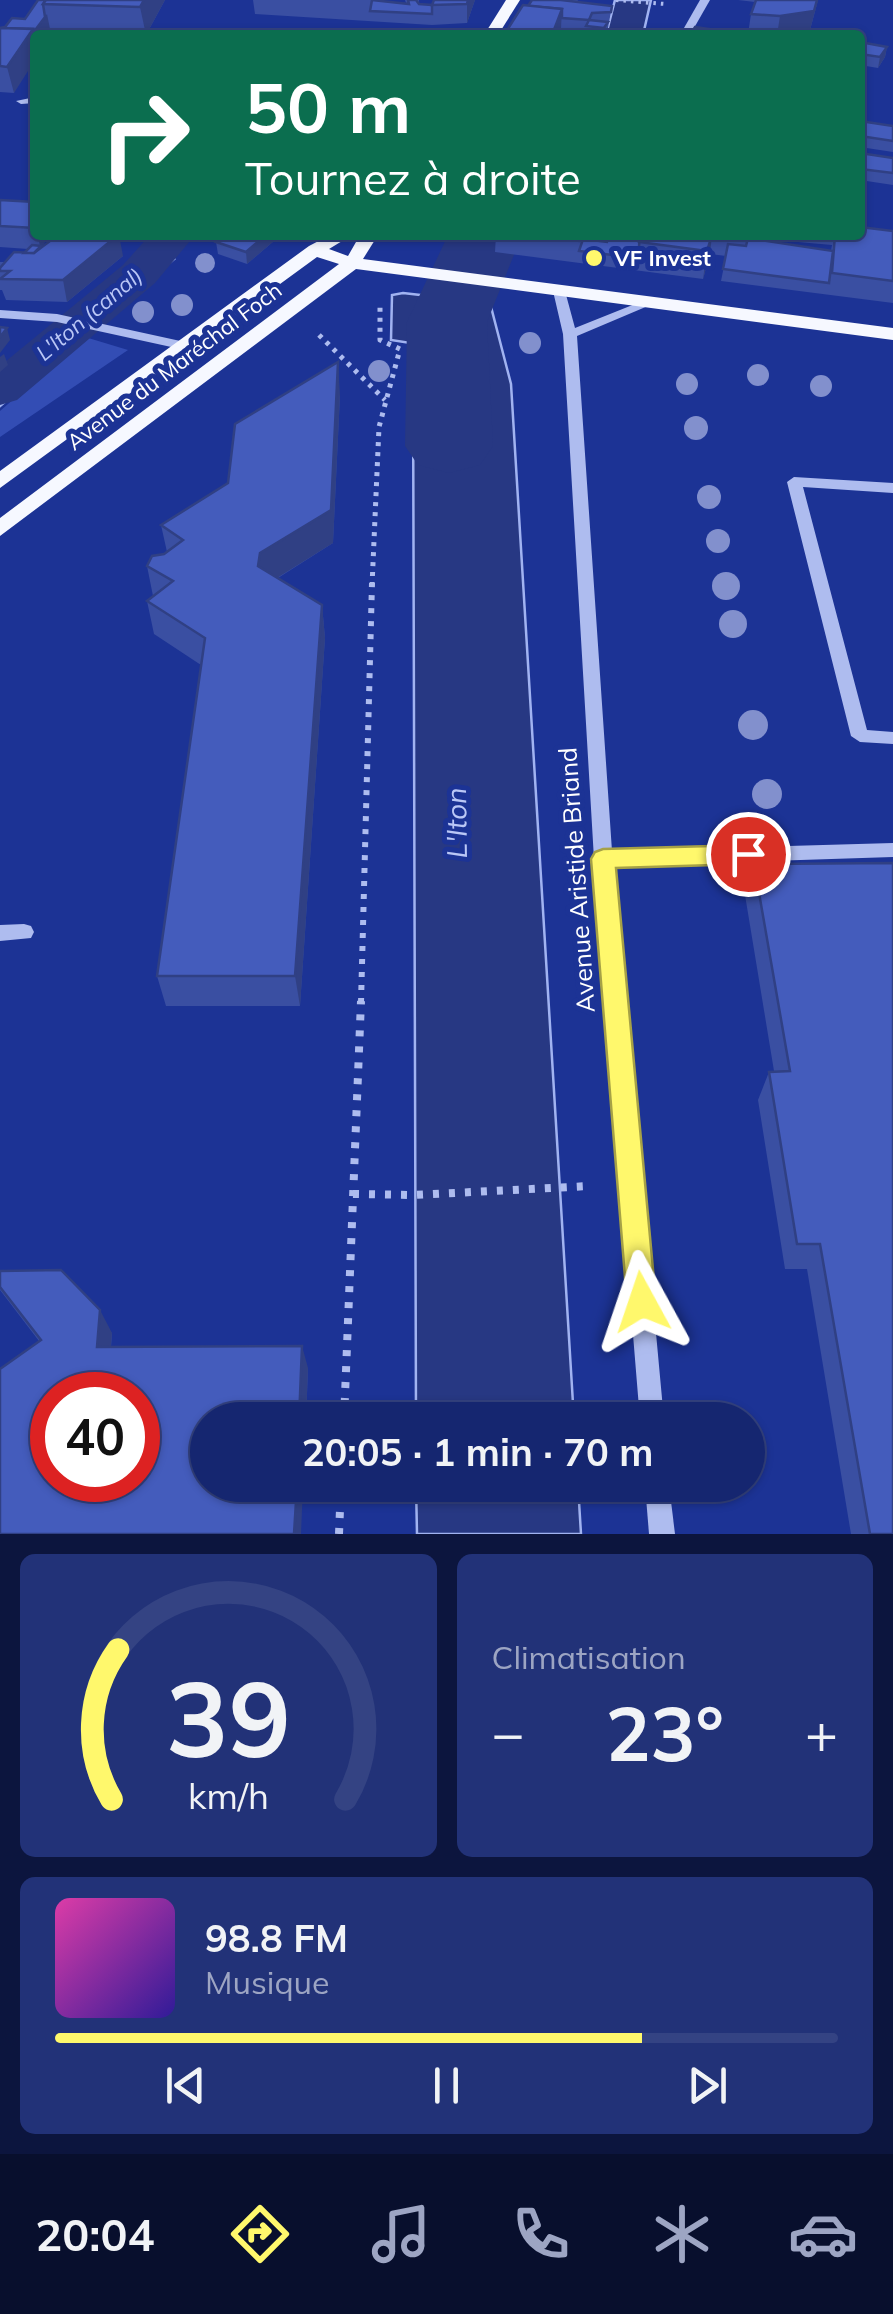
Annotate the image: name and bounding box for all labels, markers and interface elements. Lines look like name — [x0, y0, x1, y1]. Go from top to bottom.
text: 50 m — [245, 63, 411, 151]
icon: right — [80, 70, 210, 200]
text: Tournez à droite — [245, 150, 581, 206]
place label: VF Invest — [613, 244, 711, 272]
marker: VF Invest — [583, 247, 605, 269]
water label: L'Iton (canal) — [30, 261, 148, 367]
street label: Avenue du Maréchal Foch — [61, 276, 287, 456]
street label: Avenue Aristide Briand — [551, 746, 601, 1014]
water label: L'Iton — [438, 787, 474, 859]
pin — [706, 812, 791, 897]
icon: arrive — [721, 827, 776, 882]
position arrow — [590, 1250, 694, 1354]
speed limit sign: 40 — [30, 1372, 160, 1502]
text: 20:05 · 1 min · 70 m — [302, 1428, 653, 1476]
text: Climatisation — [492, 1637, 686, 1677]
text: 39 — [166, 1652, 291, 1783]
text: 23° — [606, 1686, 724, 1780]
text: − — [492, 1698, 525, 1767]
text: + — [805, 1698, 838, 1767]
text: km/h — [188, 1773, 269, 1818]
text: 98.8 FM — [205, 1914, 348, 1962]
text: Musique — [205, 1962, 329, 2002]
icon: previous — [158, 2058, 213, 2113]
icon: pause — [419, 2058, 474, 2113]
icon: next — [680, 2058, 735, 2113]
icon: directions — [225, 2199, 295, 2269]
icon: music — [366, 2199, 436, 2269]
icon: phone — [506, 2199, 576, 2269]
icon: climate — [647, 2199, 717, 2269]
icon: car — [788, 2199, 858, 2269]
text: 20:04 — [35, 2206, 154, 2262]

